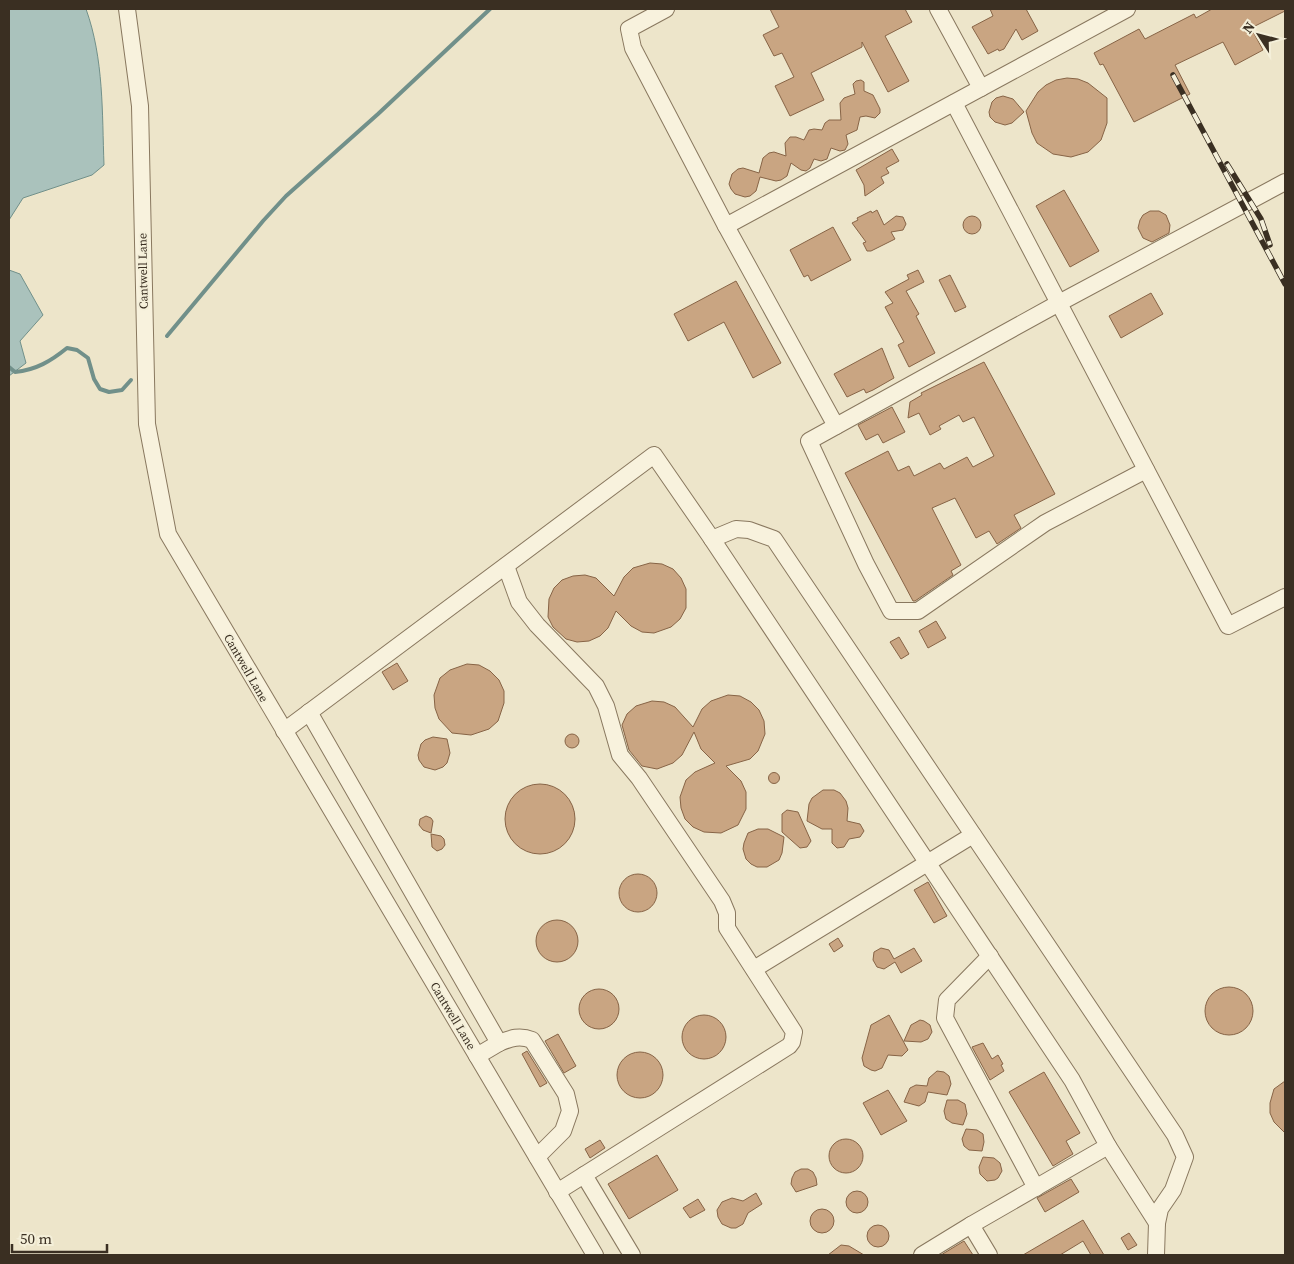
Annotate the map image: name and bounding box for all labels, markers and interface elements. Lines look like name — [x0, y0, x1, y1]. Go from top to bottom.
north arrow — [1234, 10, 1284, 60]
text: N — [1237, 17, 1260, 37]
street label: Cantwell Lane — [134, 233, 152, 309]
street label: Cantwell Lane — [220, 631, 272, 705]
street label: Cantwell Lane — [426, 979, 480, 1053]
scale bar — [12, 1222, 108, 1254]
text: 50 m — [20, 1228, 52, 1249]

